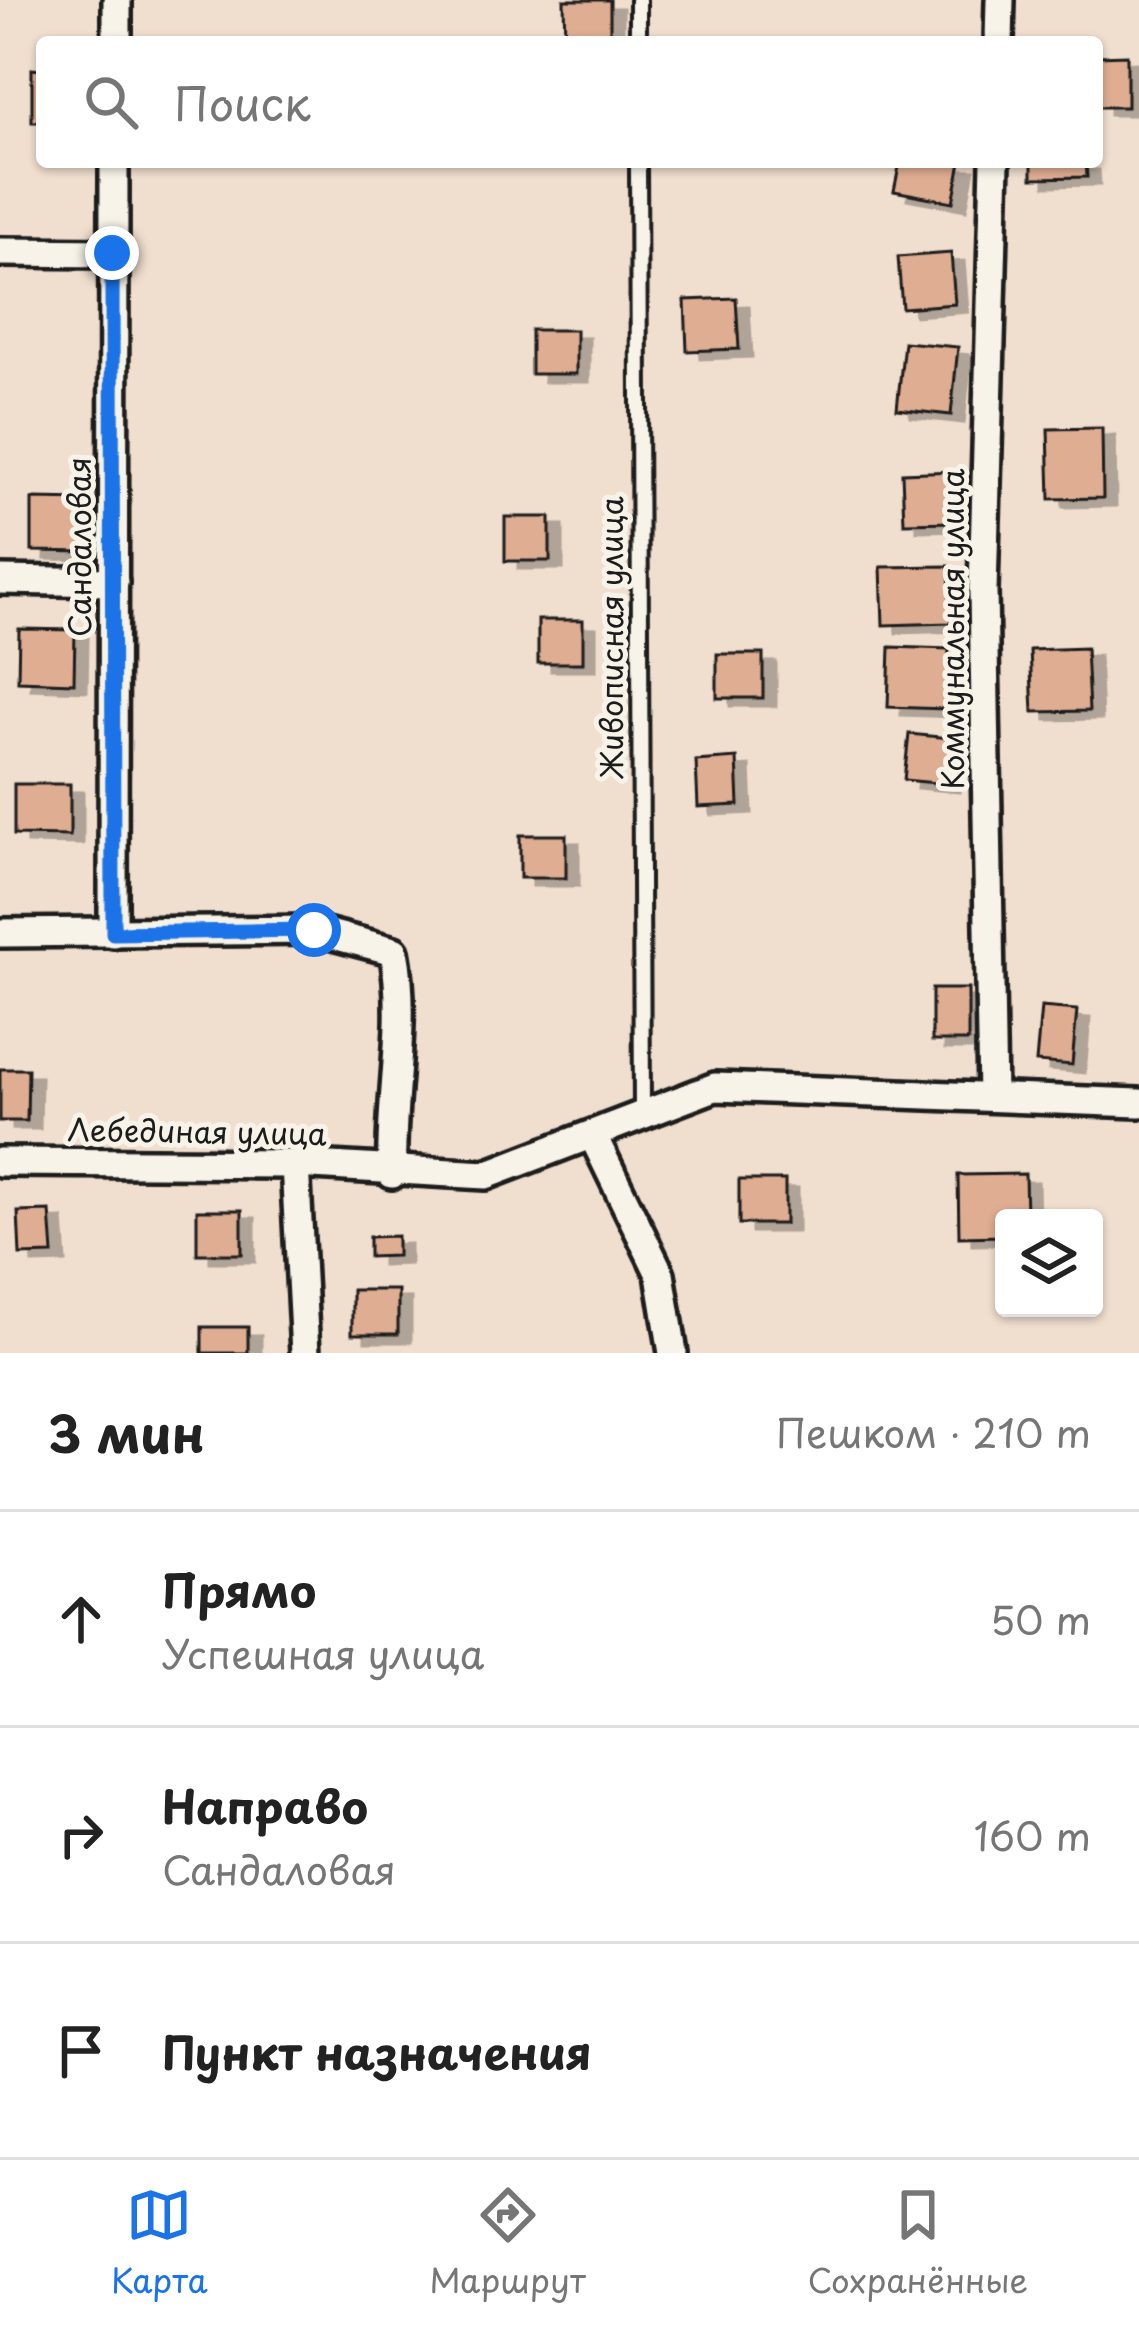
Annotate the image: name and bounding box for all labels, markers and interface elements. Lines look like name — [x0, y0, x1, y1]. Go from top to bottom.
search box — [36, 36, 1103, 168]
text: Поиск — [174, 68, 311, 136]
icon: search — [78, 69, 144, 135]
route end — [85, 226, 139, 280]
street label: Сандаловая — [56, 457, 101, 637]
street label: Коммунальная улица — [929, 468, 974, 789]
street label: Живописная улица — [588, 496, 633, 780]
route start — [287, 903, 341, 957]
street label: Лебединая улица — [67, 1106, 327, 1155]
map controls — [995, 1209, 1103, 1317]
button: layers — [995, 1209, 1103, 1317]
text: 3 мин — [48, 1393, 205, 1470]
text: Пешком · 210 m — [776, 1402, 1091, 1461]
text: Прямо — [162, 1555, 316, 1623]
icon: ahead — [48, 1586, 114, 1652]
text: 50 m — [990, 1589, 1091, 1648]
text: Успешная улица — [162, 1623, 484, 1682]
text: Направо — [162, 1771, 368, 1839]
icon: right — [48, 1802, 114, 1868]
text: 160 m — [974, 1805, 1091, 1864]
text: Сандаловая — [162, 1839, 396, 1898]
text: Пункт назначения — [162, 2017, 592, 2085]
icon: arrive — [48, 2018, 114, 2084]
tab: Карта — [111, 2182, 208, 2304]
tab: Маршрут — [430, 2182, 586, 2304]
tab: Сохранённые — [807, 2182, 1028, 2304]

